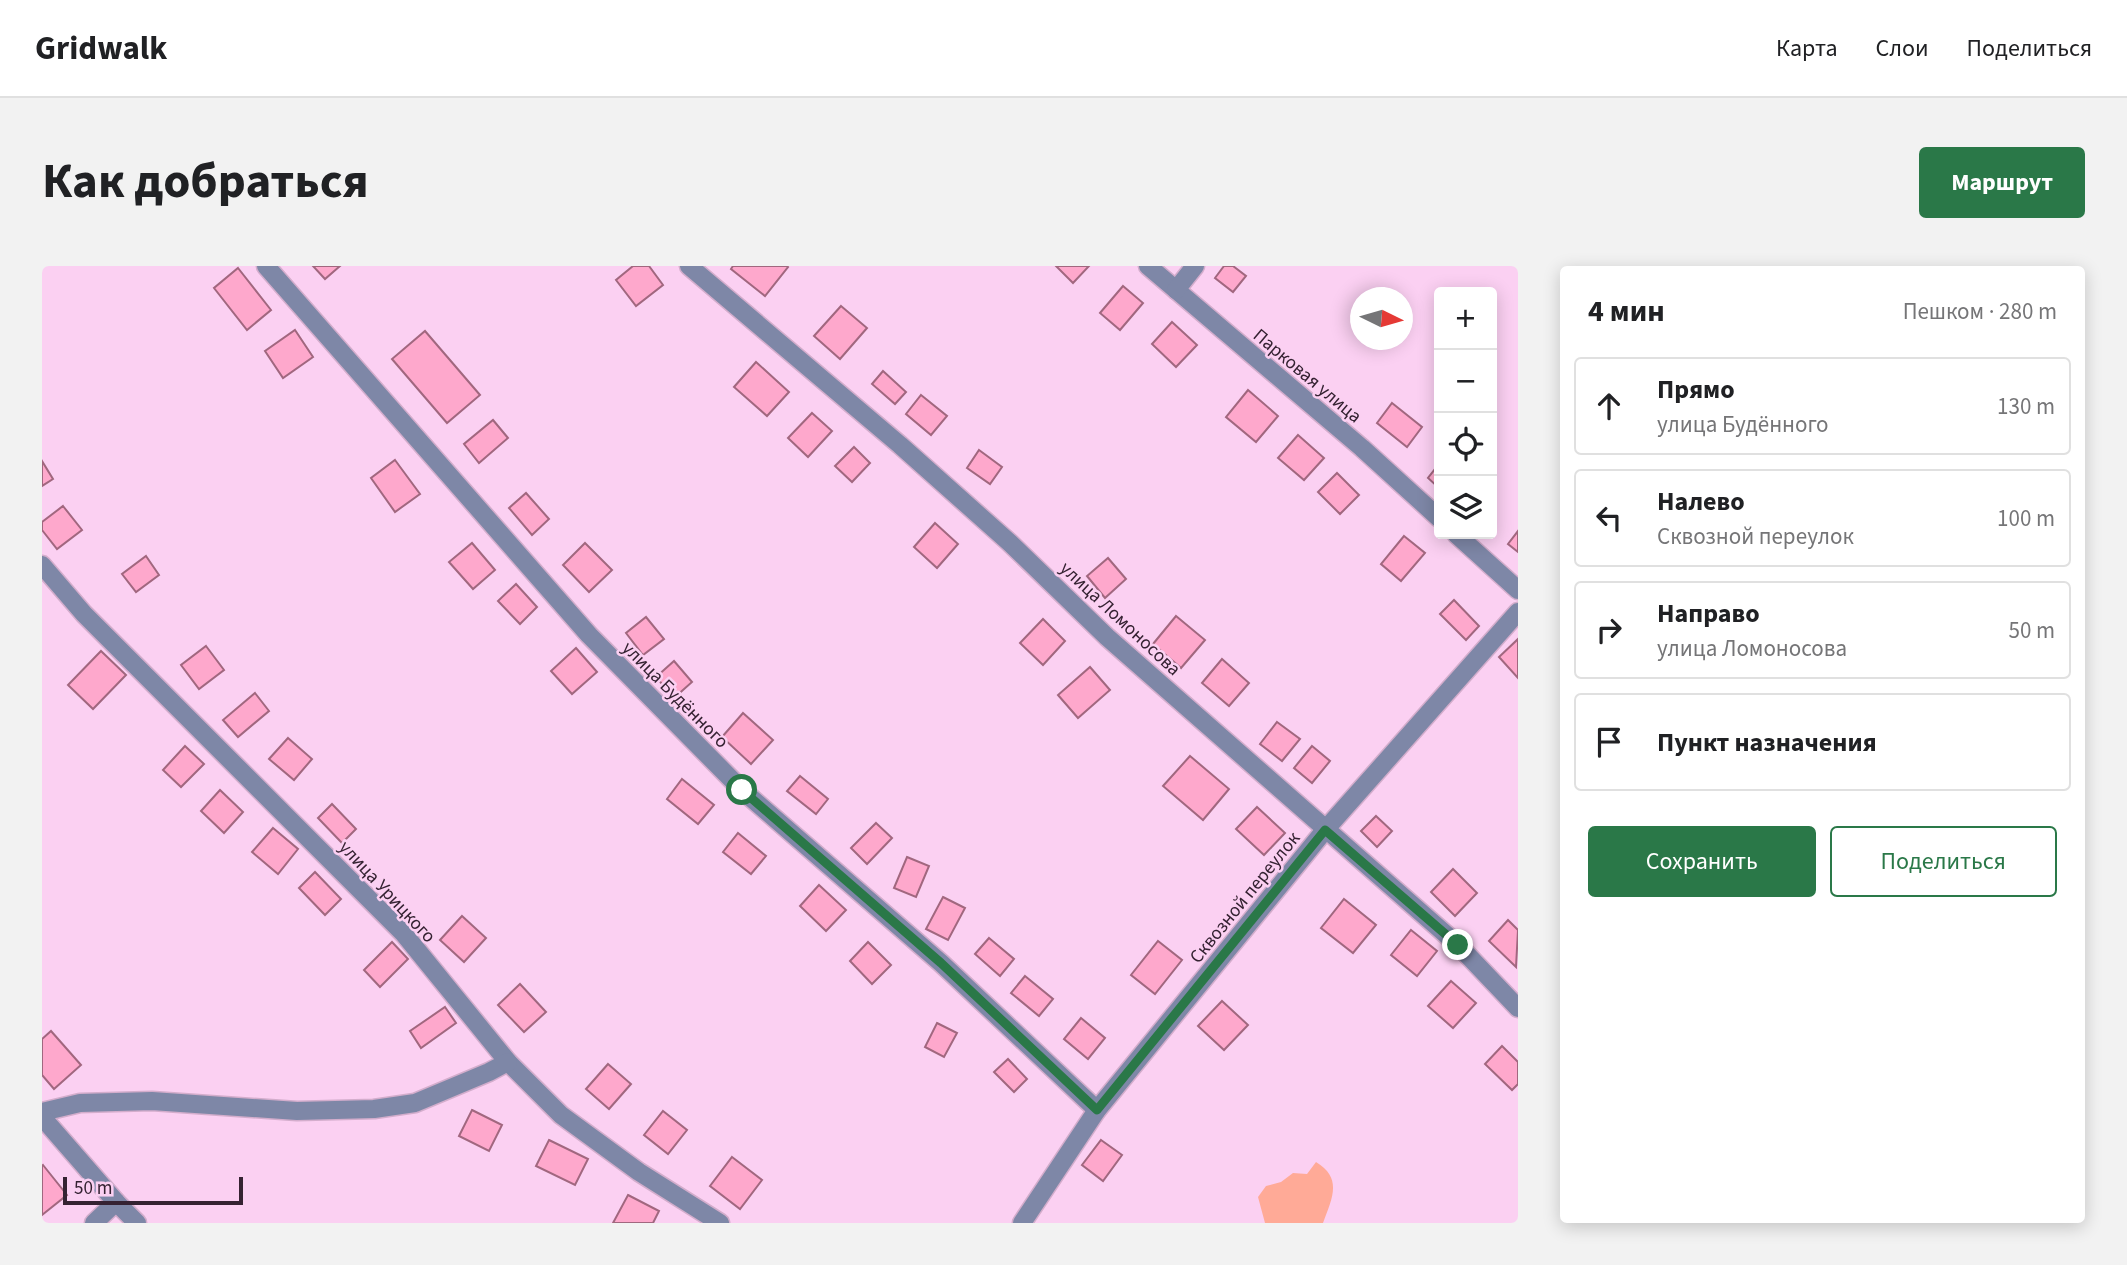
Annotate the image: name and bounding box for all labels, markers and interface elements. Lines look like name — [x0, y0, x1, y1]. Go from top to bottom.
text: Gridwalk — [35, 25, 167, 72]
text: Карта — [1776, 31, 1838, 66]
text: Слои — [1876, 31, 1929, 66]
text: Поделиться — [1967, 31, 2092, 66]
text: Как добраться — [42, 147, 369, 217]
button: Маршрут — [1919, 147, 2085, 218]
north arrow — [1350, 287, 1413, 350]
map controls — [1434, 287, 1497, 539]
button: + — [1434, 287, 1497, 350]
text: 4 мин — [1588, 290, 1665, 333]
text: Пешком · 280 m — [1903, 295, 2057, 328]
street label: Парковая улица — [1247, 323, 1367, 430]
button: − — [1434, 350, 1497, 413]
text: Прямо — [1657, 371, 1735, 408]
icon: ahead — [1590, 387, 1628, 425]
text: 130 m — [1997, 390, 2055, 423]
text: улица Будённого — [1657, 408, 1828, 441]
button: locate — [1434, 413, 1497, 476]
button: layers — [1434, 476, 1497, 539]
text: Налево — [1657, 483, 1745, 520]
icon: left — [1590, 499, 1628, 537]
text: 100 m — [1997, 502, 2055, 535]
text: Сквозной переулок — [1657, 520, 1854, 553]
street label: улица Ломоносова — [1053, 556, 1187, 682]
text: Направо — [1657, 595, 1760, 632]
icon: right — [1590, 611, 1628, 649]
text: 50 m — [2008, 614, 2055, 647]
text: улица Ломоносова — [1657, 632, 1847, 665]
street label: улица Будённого — [615, 635, 735, 755]
icon: arrive — [1590, 723, 1628, 761]
text: Пункт назначения — [1657, 724, 1877, 761]
route start — [726, 774, 757, 805]
street label: Сквозной переулок — [1184, 826, 1307, 970]
button: Сохранить — [1588, 826, 1816, 897]
button: Поделиться — [1830, 826, 2057, 897]
street label: улица Урицкого — [332, 835, 442, 949]
route end — [1442, 929, 1473, 960]
scale bar — [63, 1174, 243, 1206]
text: 50 m — [74, 1175, 112, 1202]

